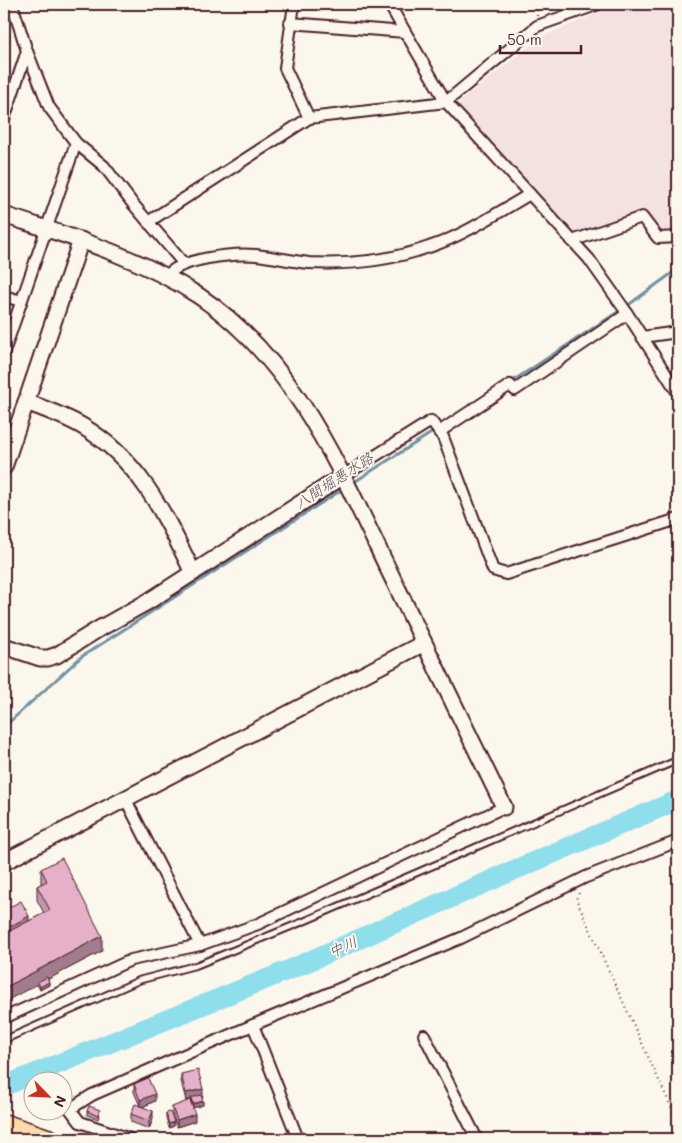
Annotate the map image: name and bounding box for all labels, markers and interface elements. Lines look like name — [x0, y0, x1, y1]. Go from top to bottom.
scale bar — [500, 22, 581, 54]
text: 50 m — [507, 29, 542, 49]
water label: 八間堀悪水路 — [290, 447, 377, 513]
water label: 中川 — [325, 931, 360, 961]
north arrow — [22, 1070, 72, 1120]
text: N — [49, 1093, 71, 1110]

